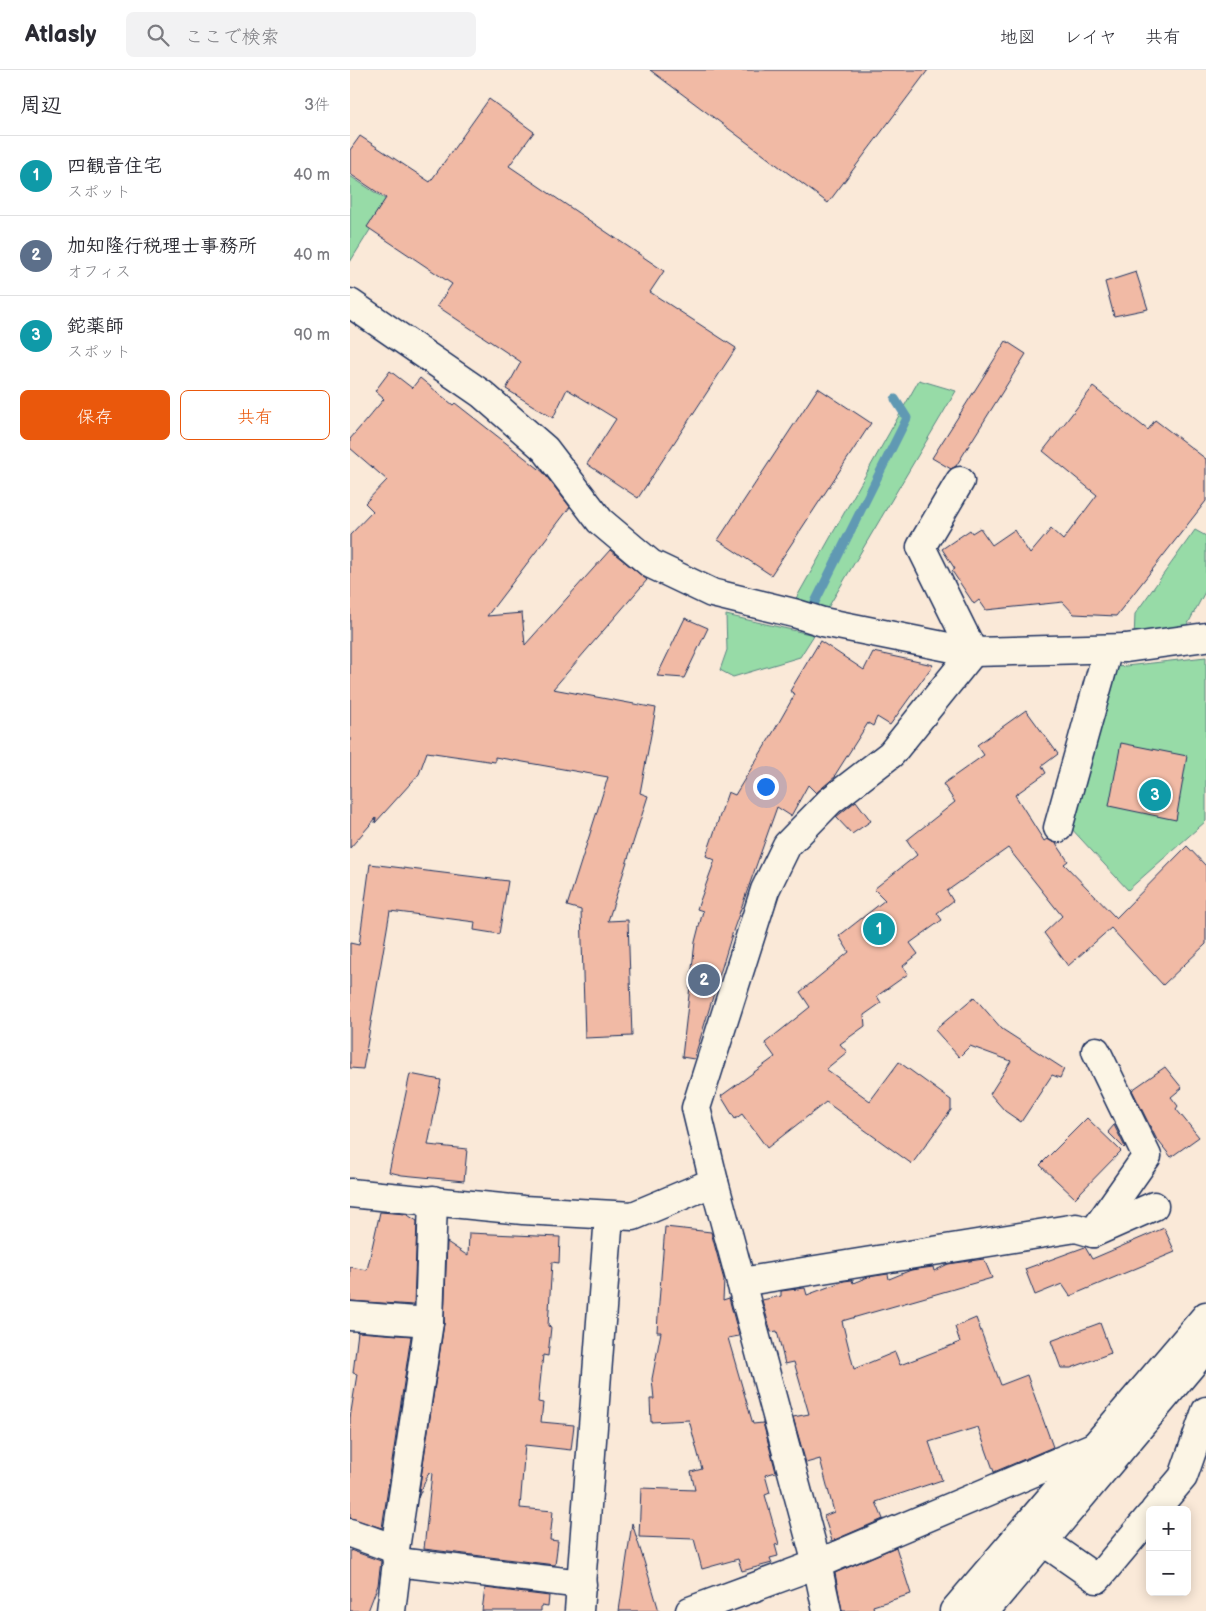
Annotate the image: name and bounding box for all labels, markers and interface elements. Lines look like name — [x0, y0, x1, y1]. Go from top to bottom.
search box — [126, 12, 476, 57]
text: Atlasly — [25, 20, 96, 49]
icon: search — [144, 21, 172, 49]
text: ここで検索 — [184, 26, 280, 49]
text: 地図 — [1000, 27, 1036, 48]
text: レイヤ — [1064, 27, 1117, 48]
text: 共有 — [1145, 27, 1181, 48]
text: 周辺 — [20, 93, 62, 118]
text: 3件 — [304, 96, 330, 115]
text: 四観音住宅 — [67, 155, 162, 178]
text: 1 — [33, 166, 39, 185]
text: 40 m — [293, 166, 330, 185]
text: スポット — [67, 183, 131, 202]
text: 加知隆行税理士事務所 — [67, 235, 257, 258]
text: 2 — [31, 246, 41, 265]
text: 40 m — [293, 246, 330, 265]
text: オフィス — [67, 263, 131, 282]
text: 鉈薬師 — [67, 315, 124, 338]
text: 3 — [31, 326, 41, 345]
text: 90 m — [294, 326, 330, 345]
text: スポット — [67, 343, 131, 362]
button: 保存 — [20, 390, 170, 440]
button: 共有 — [180, 390, 330, 440]
your location — [753, 774, 779, 800]
pin: 3 — [1139, 776, 1171, 814]
pin: 1 — [863, 910, 895, 948]
pin: 2 — [688, 961, 720, 999]
map controls — [1146, 1506, 1191, 1596]
button: + — [1146, 1506, 1191, 1551]
button: − — [1146, 1551, 1191, 1596]

